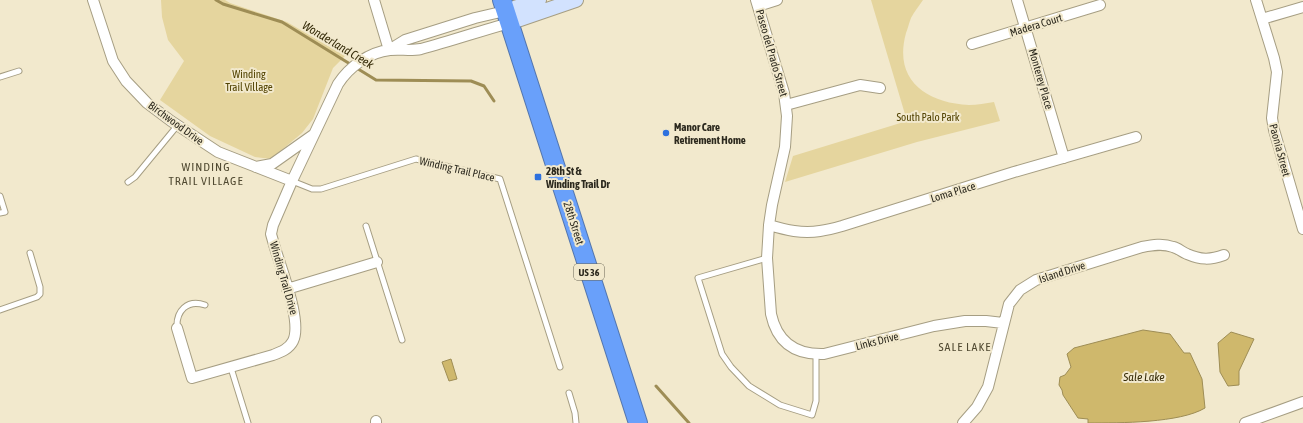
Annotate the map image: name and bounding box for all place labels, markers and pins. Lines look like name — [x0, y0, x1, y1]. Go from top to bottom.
place label: Manor Care Retirement Home — [674, 121, 746, 146]
marker: Manor Care Retirement Home — [661, 128, 671, 138]
place label: 28th St & Winding Trail Dr — [545, 165, 611, 190]
marker: 28th St & Winding Trail Dr — [533, 172, 543, 182]

